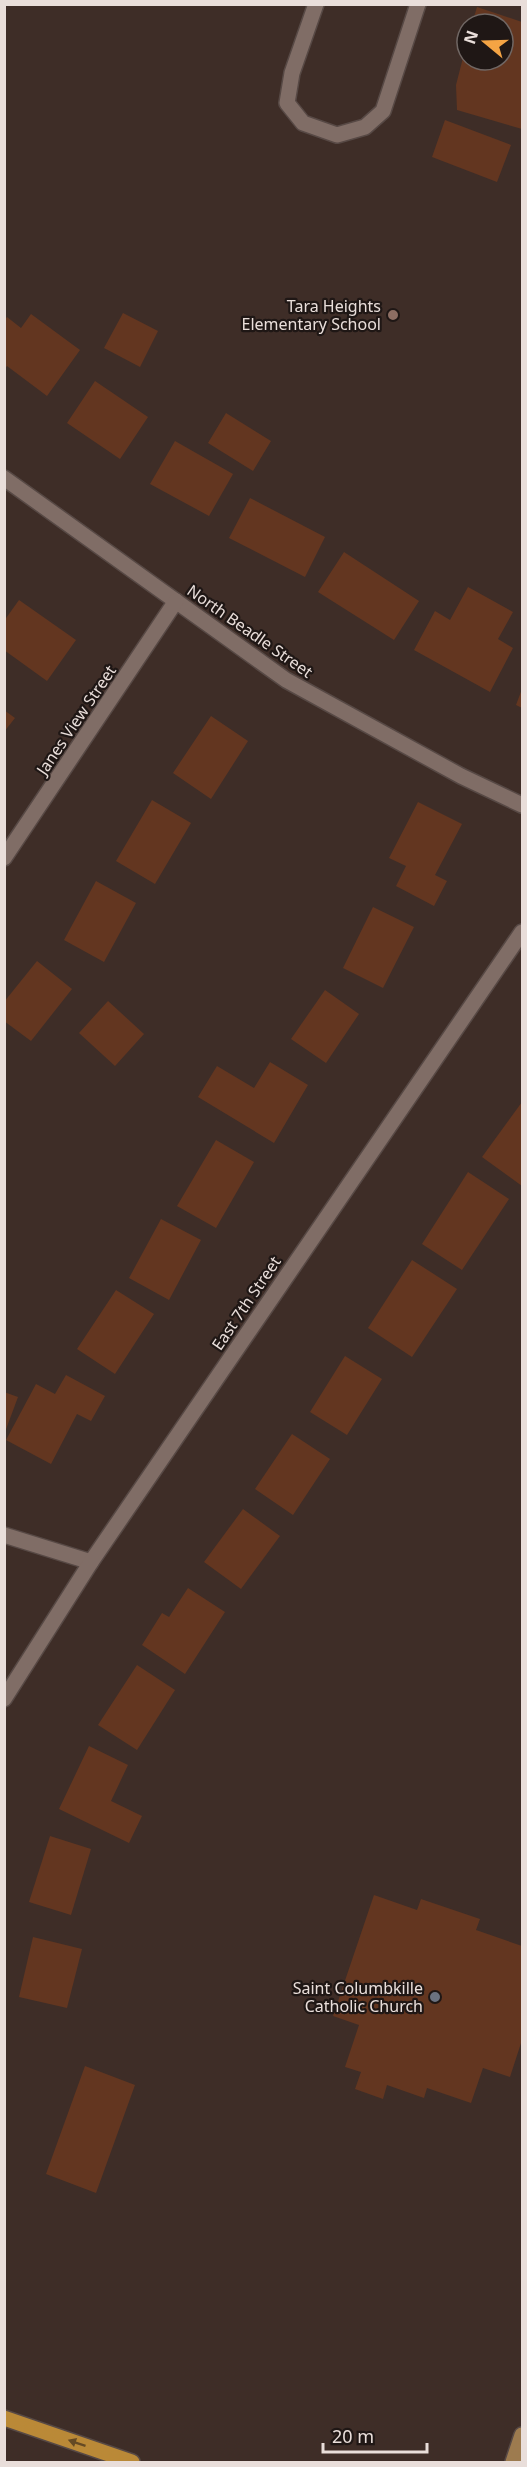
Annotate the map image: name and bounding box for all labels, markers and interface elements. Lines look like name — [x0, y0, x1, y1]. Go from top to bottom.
north arrow — [455, 12, 515, 72]
text: N — [458, 27, 483, 47]
place label: Tara Heights Elementary School — [242, 295, 381, 335]
marker: Tara Heights Elementary School — [386, 308, 400, 322]
street label: North Beadle Street — [183, 579, 317, 683]
street label: Janes View Street — [30, 661, 121, 781]
street label: East 7th Street — [206, 1251, 286, 1354]
place label: Saint Columbkille Catholic Church — [293, 1977, 423, 2017]
marker: Saint Columbkille Catholic Church — [428, 1990, 442, 2004]
scale bar — [323, 2416, 426, 2454]
text: 20 m — [332, 2424, 374, 2448]
one-way arrow — [67, 2438, 85, 2448]

